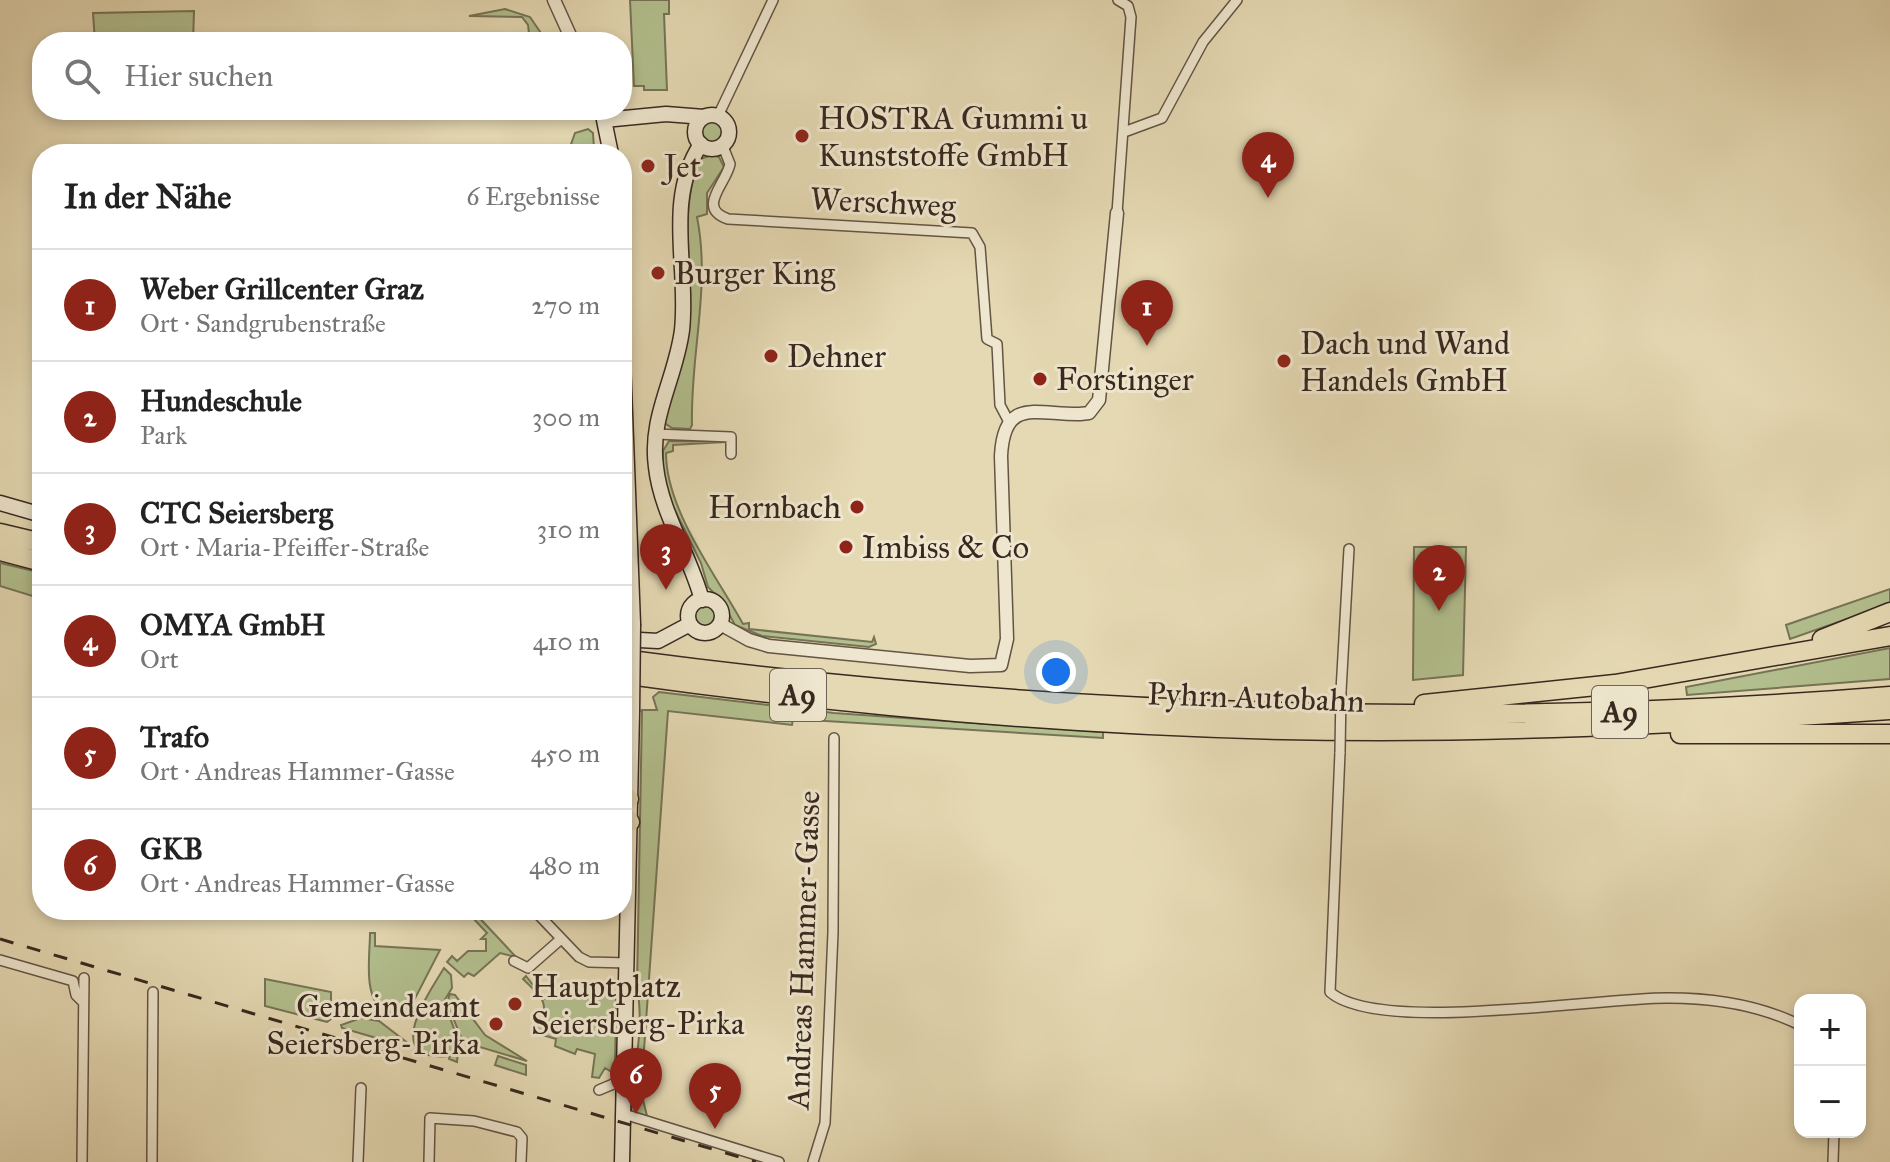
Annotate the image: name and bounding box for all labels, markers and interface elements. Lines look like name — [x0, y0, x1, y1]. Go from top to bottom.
search box — [32, 32, 632, 120]
icon: search — [60, 54, 104, 98]
text: Hier suchen — [124, 58, 273, 94]
place label: HOSTRA Gummi u Kunststoffe GmbH — [818, 99, 1088, 175]
marker: HOSTRA Gummi u Kunststoffe GmbH — [793, 127, 811, 145]
pin: 4 — [1242, 132, 1294, 198]
place label: Jet — [661, 147, 701, 186]
marker: Jet — [639, 157, 657, 175]
text: In der Nähe — [64, 176, 231, 217]
street label: Werschweg — [809, 179, 958, 226]
text: 6 Ergebnisse — [466, 180, 600, 212]
place label: Burger King — [674, 254, 836, 293]
marker: Burger King — [649, 264, 667, 282]
text: Weber Grillcenter Graz — [140, 271, 424, 307]
pin: 1 — [1121, 280, 1173, 346]
text: 1 — [85, 289, 95, 321]
text: 270 m — [531, 289, 600, 321]
text: Ort · Sandgrubenstraße — [140, 307, 386, 339]
place label: Dach und Wand Handels GmbH — [1300, 324, 1510, 400]
place label: Dehner — [787, 337, 886, 376]
marker: Dehner — [762, 347, 780, 365]
marker: Dach und Wand Handels GmbH — [1275, 352, 1293, 370]
place label: Forstinger — [1056, 360, 1194, 399]
marker: Forstinger — [1031, 370, 1049, 388]
text: Hundeschule — [140, 383, 302, 419]
text: 2 — [84, 401, 96, 433]
text: 300 m — [532, 401, 600, 433]
text: Park — [140, 419, 187, 451]
place label: Hornbach — [708, 488, 841, 527]
text: CTC Seiersberg — [140, 495, 333, 531]
marker: Hornbach — [848, 498, 866, 516]
text: 3 — [85, 513, 95, 545]
text: 310 m — [537, 513, 600, 545]
pin: 3 — [640, 524, 692, 590]
place label: Imbiss & Co — [862, 528, 1029, 567]
text: Ort · Maria-Pfeiffer-Straße — [140, 531, 429, 563]
marker: Imbiss & Co — [837, 538, 855, 556]
pin: 2 — [1413, 545, 1465, 611]
text: OMYA GmbH — [140, 607, 326, 643]
text: 4 — [83, 625, 97, 657]
text: 410 m — [533, 625, 600, 657]
text: Ort — [140, 643, 179, 675]
your location — [1036, 652, 1076, 692]
road number: A9 — [770, 669, 826, 721]
street label: Pyhrn Autobahn — [1147, 674, 1365, 721]
road number: A9 — [1592, 686, 1648, 738]
text: Trafo — [140, 719, 209, 755]
text: 5 — [84, 737, 96, 769]
text: 450 m — [531, 737, 600, 769]
text: Ort · Andreas Hammer-Gasse — [140, 755, 455, 787]
street label: Andreas Hammer-Gasse — [778, 790, 829, 1112]
text: GKB — [140, 831, 203, 867]
text: 6 — [83, 849, 97, 881]
text: 480 m — [529, 849, 600, 881]
text: Ort · Andreas Hammer-Gasse — [140, 867, 455, 899]
place label: Hauptplatz Seiersberg-Pirka — [531, 967, 745, 1043]
place label: Gemeindeamt Seiersberg-Pirka — [266, 987, 480, 1063]
map controls — [1794, 994, 1866, 1138]
button: + — [1794, 994, 1866, 1066]
marker: Hauptplatz Seiersberg-Pirka — [506, 995, 524, 1013]
marker: Gemeindeamt Seiersberg-Pirka — [487, 1015, 505, 1033]
pin: 6 — [610, 1048, 662, 1114]
pin: 5 — [689, 1063, 741, 1129]
button: − — [1794, 1066, 1866, 1138]

